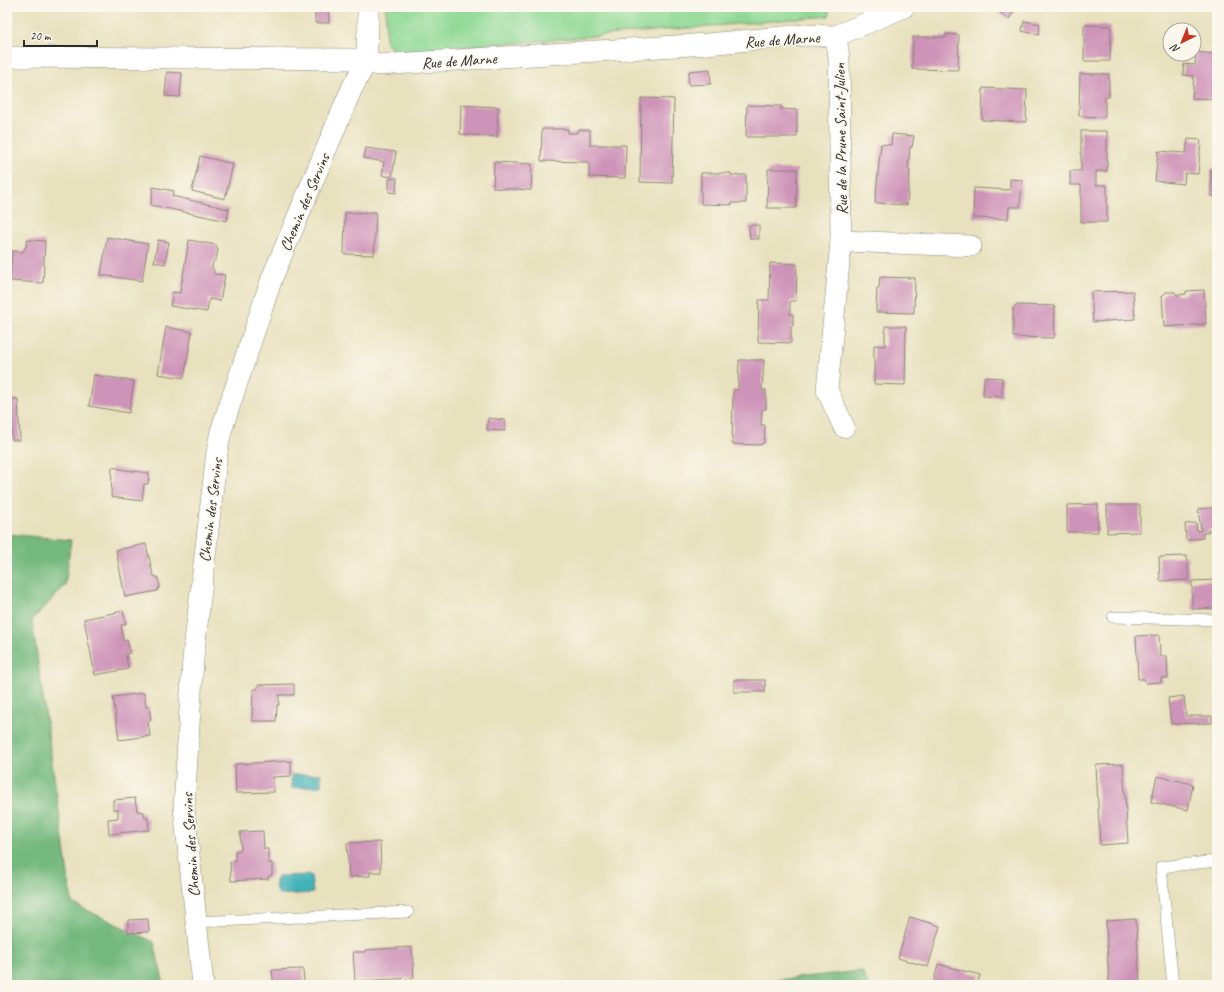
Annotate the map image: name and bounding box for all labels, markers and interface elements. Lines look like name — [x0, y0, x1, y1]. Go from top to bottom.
scale bar — [24, 22, 97, 48]
north arrow — [1162, 22, 1202, 62]
street label: Rue de Marne — [744, 27, 822, 53]
text: 20 m — [30, 28, 52, 44]
text: N — [1166, 40, 1182, 57]
street label: Rue de Marne — [421, 48, 499, 74]
street label: Rue de la Prune Saint-Julien — [830, 62, 852, 215]
street label: Chemin des Servins — [275, 149, 335, 254]
street label: Chemin des Servins — [195, 456, 227, 563]
street label: Chemin des Servins — [177, 791, 205, 898]

